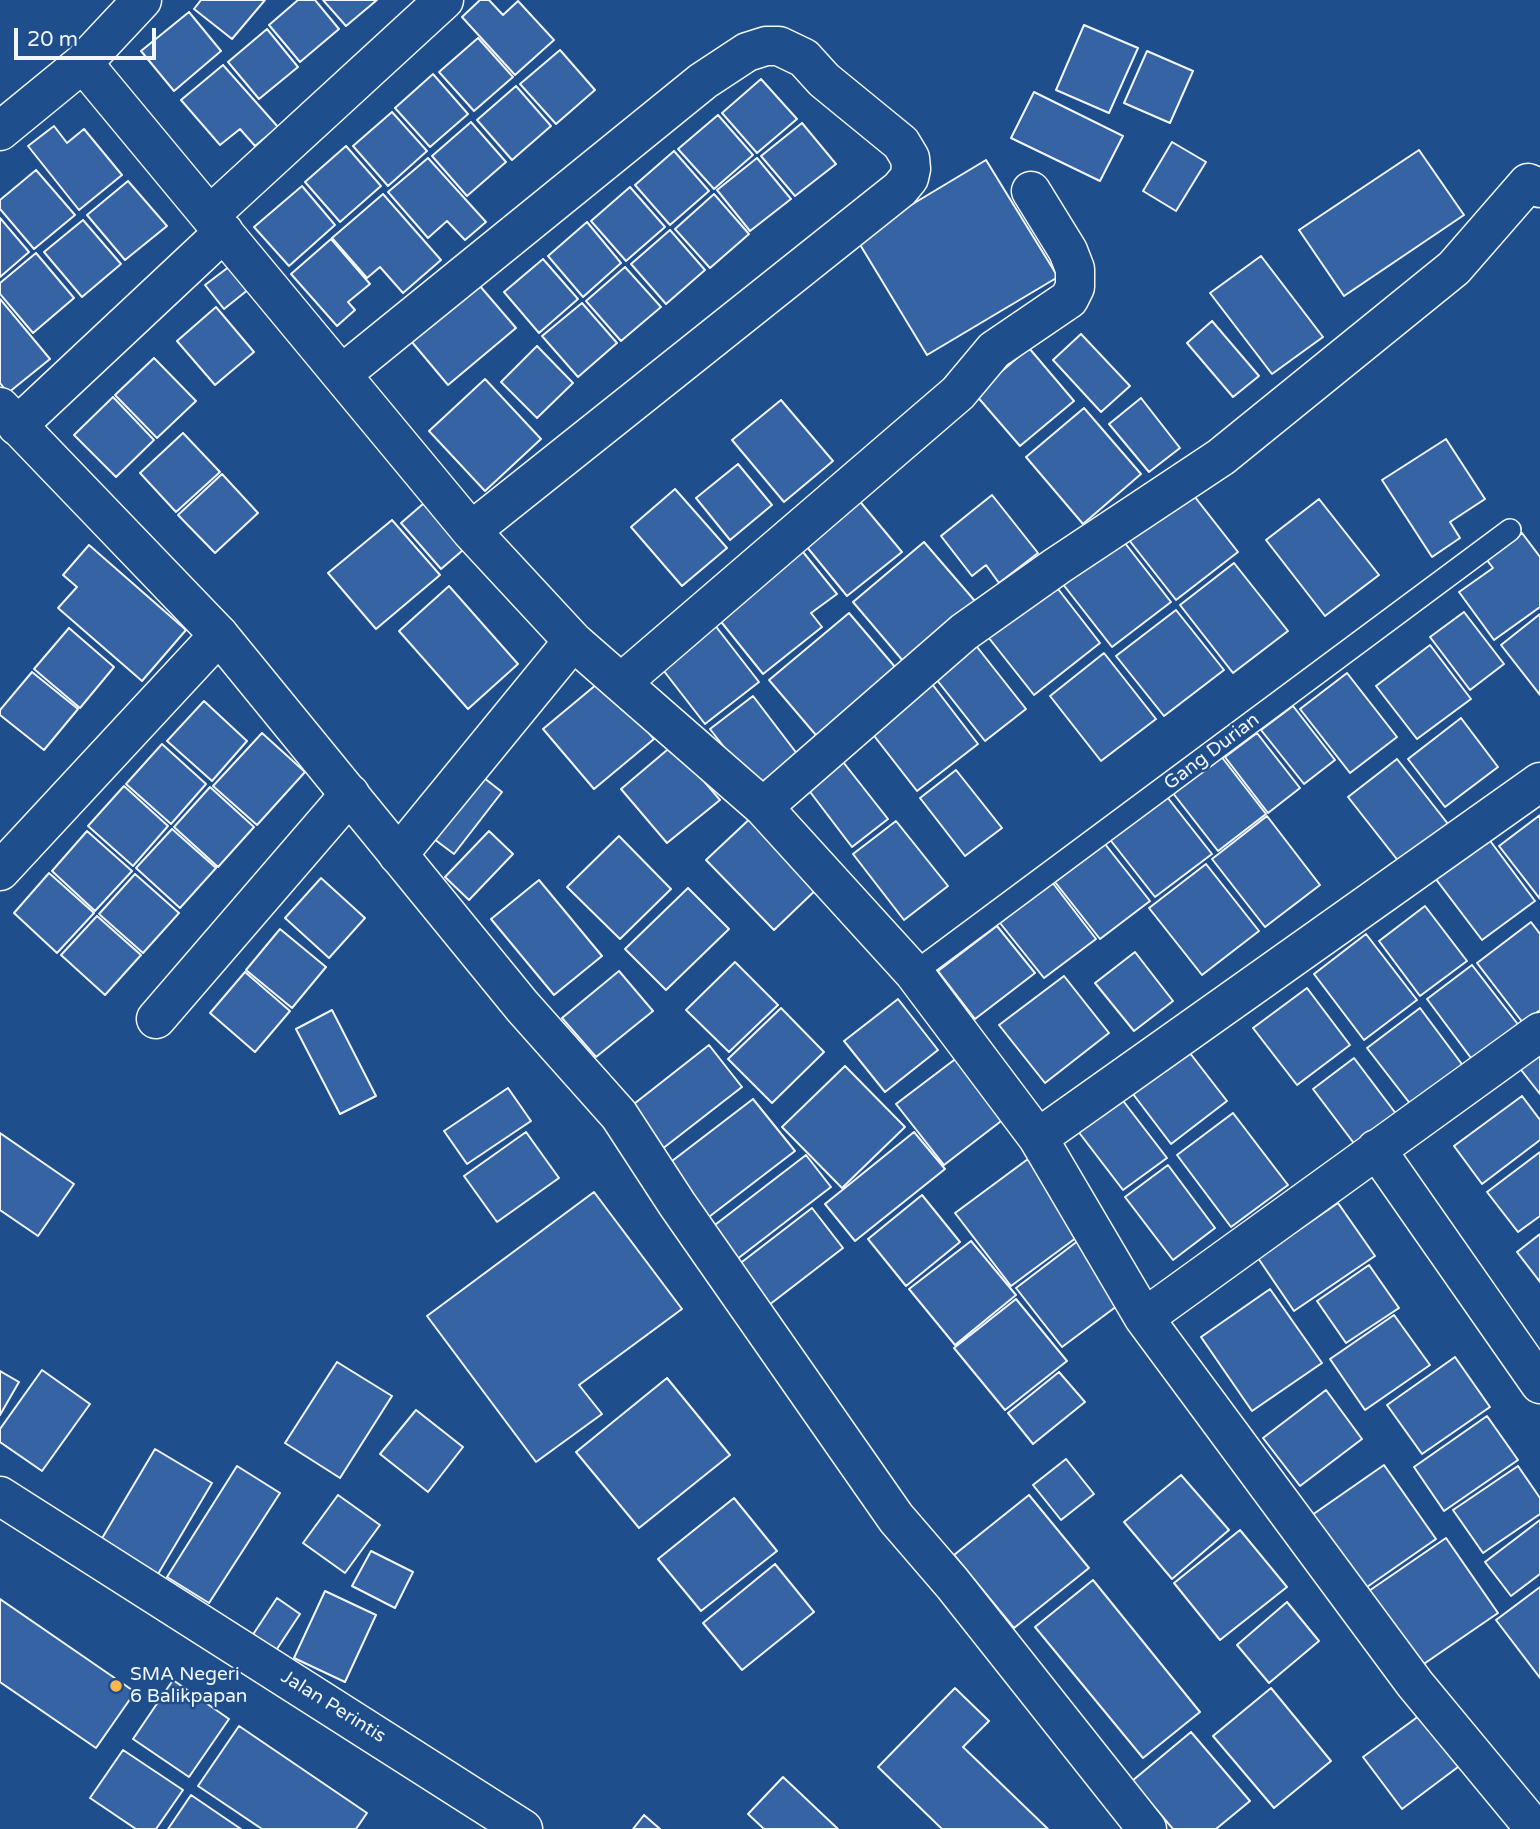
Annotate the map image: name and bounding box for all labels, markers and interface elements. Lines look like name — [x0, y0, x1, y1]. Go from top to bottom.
scale bar — [18, 14, 159, 58]
text: 20 m — [27, 27, 78, 52]
street label: Gang Durian — [1160, 709, 1264, 795]
place label: SMA Negeri 6 Balikpapan — [130, 1664, 247, 1708]
street label: Jalan Perintis — [276, 1666, 390, 1748]
marker: SMA Negeri 6 Balikpapan — [108, 1678, 124, 1694]

